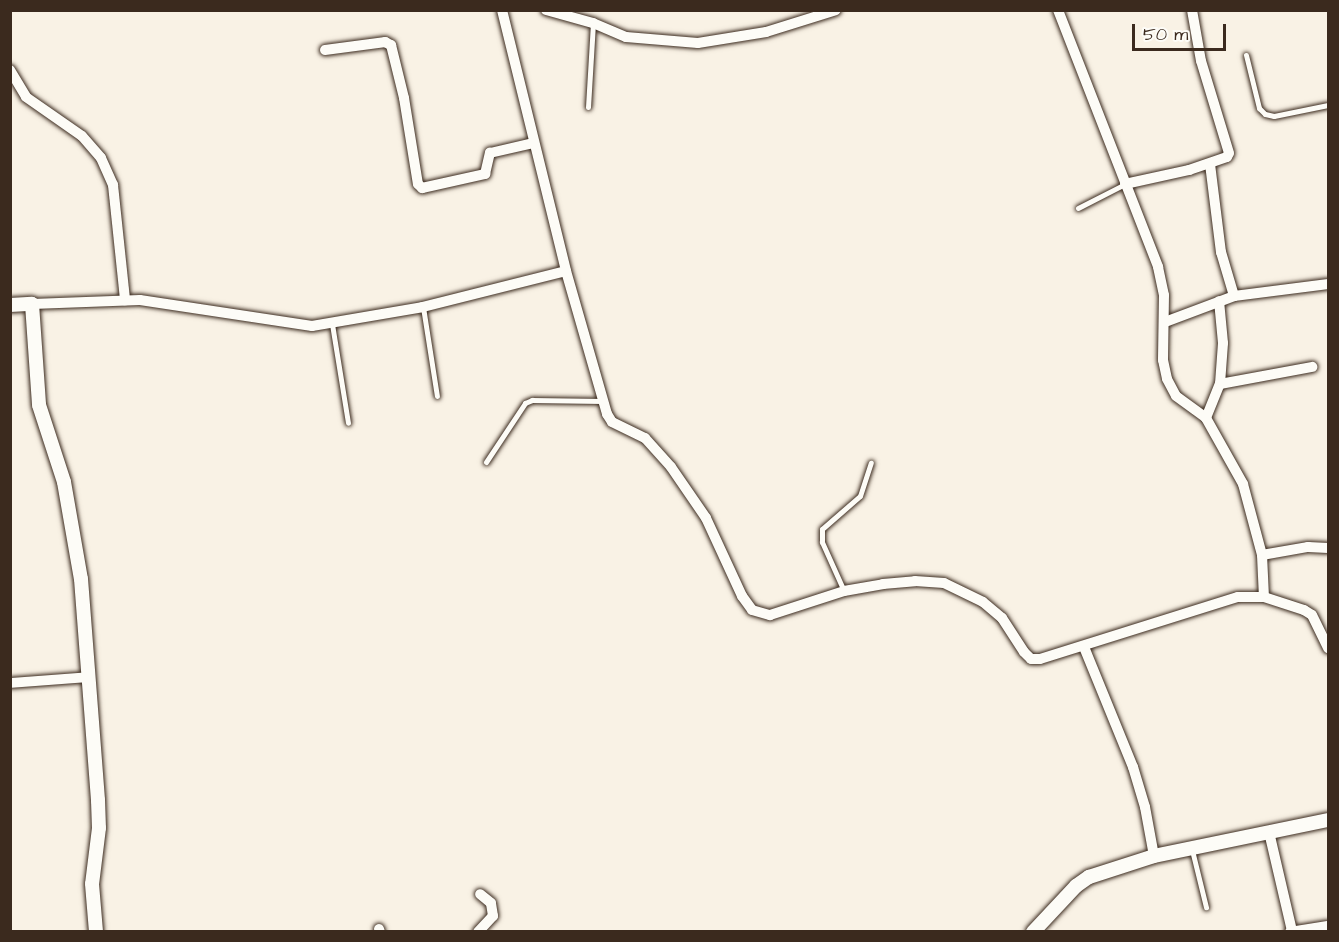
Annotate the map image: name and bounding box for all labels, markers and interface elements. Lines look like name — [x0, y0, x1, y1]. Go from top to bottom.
scale bar — [1135, 12, 1230, 50]
text: 50 m — [1143, 22, 1188, 47]

